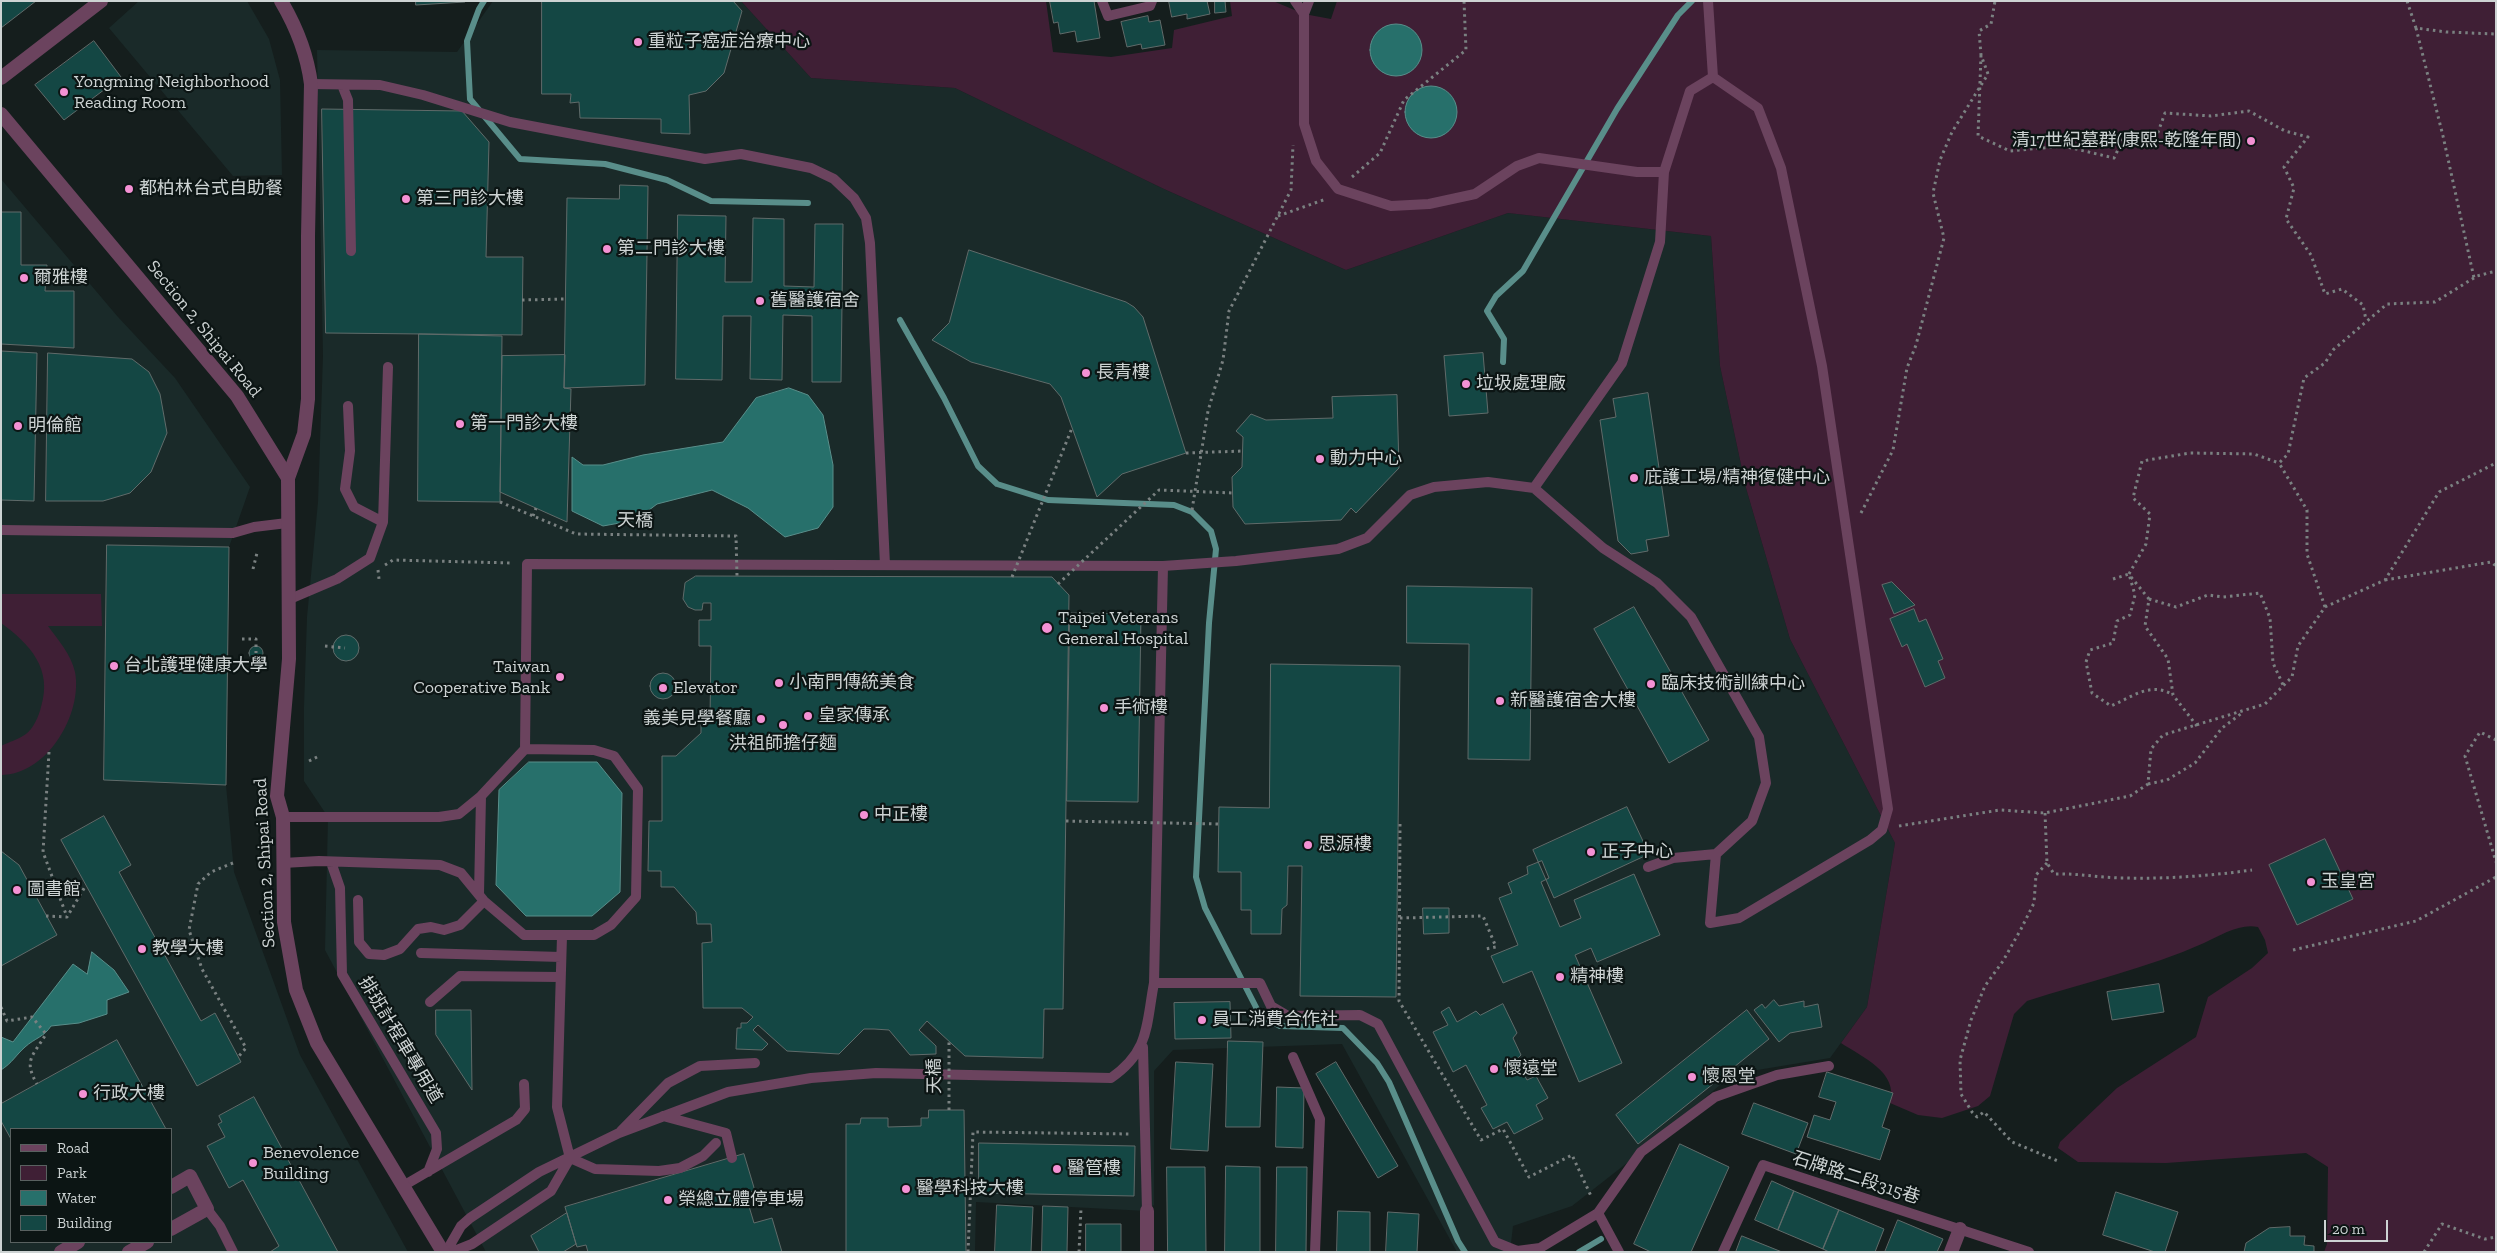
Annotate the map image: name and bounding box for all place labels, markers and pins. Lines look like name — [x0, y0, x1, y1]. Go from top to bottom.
place label: 重粒子癌症治療中心 — [648, 31, 810, 53]
marker: 重粒子癌症治療中心 — [632, 36, 644, 48]
place label: Yongming Neighborhood Reading Room — [74, 71, 269, 114]
marker: Yongming Neighborhood Reading Room — [58, 86, 70, 98]
place label: 清17世紀墓群(康熙-乾隆年間) — [2012, 130, 2241, 152]
marker: 清17世紀墓群(康熙-乾隆年間) — [2245, 135, 2257, 147]
place label: 都柏林台式自助餐 — [139, 178, 283, 200]
marker: 都柏林台式自助餐 — [123, 183, 135, 195]
place label: 第三門診大樓 — [416, 188, 524, 210]
marker: 第三門診大樓 — [400, 193, 412, 205]
place label: 第二門診大樓 — [617, 238, 725, 260]
marker: 第二門診大樓 — [601, 243, 613, 255]
place label: 爾雅樓 — [34, 267, 88, 289]
marker: 爾雅樓 — [18, 272, 30, 284]
place label: 舊醫護宿舍 — [770, 290, 860, 312]
marker: 舊醫護宿舍 — [754, 295, 766, 307]
place label: 長青樓 — [1096, 362, 1150, 384]
marker: 長青樓 — [1080, 367, 1092, 379]
place label: 垃圾處理廠 — [1476, 373, 1566, 395]
marker: 垃圾處理廠 — [1460, 378, 1472, 390]
place label: 第一門診大樓 — [470, 413, 578, 435]
place label: 明倫館 — [28, 415, 82, 437]
marker: 第一門診大樓 — [454, 418, 466, 430]
marker: 明倫館 — [12, 420, 24, 432]
place label: 動力中心 — [1330, 448, 1402, 470]
marker: 動力中心 — [1314, 453, 1326, 465]
place label: 庇護工場/精神復健中心 — [1644, 467, 1830, 489]
marker: 庇護工場/精神復健中心 — [1628, 472, 1640, 484]
place label: Taipei Veterans General Hospital — [1058, 607, 1188, 650]
marker: Taipei Veterans General Hospital — [1040, 621, 1054, 635]
place label: 台北護理健康大學 — [124, 655, 268, 677]
place label: Taiwan Cooperative Bank — [413, 656, 550, 699]
marker: 台北護理健康大學 — [108, 660, 120, 672]
marker: Taiwan Cooperative Bank — [554, 671, 566, 683]
place label: 小南門傳統美食 — [789, 672, 915, 694]
place label: 臨床技術訓練中心 — [1661, 673, 1805, 695]
place label: Elevator — [673, 677, 738, 699]
marker: 小南門傳統美食 — [773, 677, 785, 689]
marker: 臨床技術訓練中心 — [1645, 678, 1657, 690]
marker: Elevator — [657, 682, 669, 694]
place label: 新醫護宿舍大樓 — [1510, 690, 1636, 712]
marker: 新醫護宿舍大樓 — [1494, 695, 1506, 707]
place label: 手術樓 — [1114, 697, 1168, 719]
marker: 手術樓 — [1098, 702, 1110, 714]
place label: 皇家傳承 — [818, 705, 890, 727]
place label: 義美見學餐廳 — [643, 708, 751, 730]
marker: 皇家傳承 — [802, 710, 814, 722]
marker: 義美見學餐廳 — [755, 713, 767, 725]
marker: 洪祖師擔仔麵 — [777, 719, 789, 731]
place label: 洪祖師擔仔麵 — [729, 733, 837, 755]
place label: 中正樓 — [874, 804, 928, 826]
marker: 中正樓 — [858, 809, 870, 821]
place label: 思源樓 — [1318, 834, 1372, 856]
marker: 思源樓 — [1302, 839, 1314, 851]
place label: 正子中心 — [1601, 841, 1673, 863]
marker: 正子中心 — [1585, 846, 1597, 858]
place label: 玉皇宮 — [2321, 871, 2375, 893]
marker: 玉皇宮 — [2305, 876, 2317, 888]
place label: 圖書館 — [27, 879, 81, 901]
marker: 圖書館 — [11, 884, 23, 896]
place label: 教學大樓 — [152, 938, 224, 960]
marker: 教學大樓 — [136, 943, 148, 955]
place label: 精神樓 — [1570, 966, 1624, 988]
marker: 精神樓 — [1554, 971, 1566, 983]
place label: 員工消費合作社 — [1212, 1009, 1338, 1031]
marker: 員工消費合作社 — [1196, 1014, 1208, 1026]
place label: 懷遠堂 — [1504, 1058, 1558, 1080]
marker: 懷遠堂 — [1488, 1063, 1500, 1075]
place label: 懷恩堂 — [1702, 1066, 1756, 1088]
marker: 懷恩堂 — [1686, 1071, 1698, 1083]
place label: 行政大樓 — [93, 1083, 165, 1105]
marker: 行政大樓 — [77, 1088, 89, 1100]
place label: Benevolence Building — [263, 1142, 359, 1184]
marker: Benevolence Building — [247, 1157, 259, 1169]
place label: 醫管樓 — [1067, 1158, 1121, 1180]
marker: 醫管樓 — [1051, 1163, 1063, 1175]
place label: 醫學科技大樓 — [916, 1178, 1024, 1200]
marker: 醫學科技大樓 — [900, 1183, 912, 1195]
place label: 榮總立體停車場 — [678, 1189, 804, 1211]
marker: 榮總立體停車場 — [662, 1194, 674, 1206]

